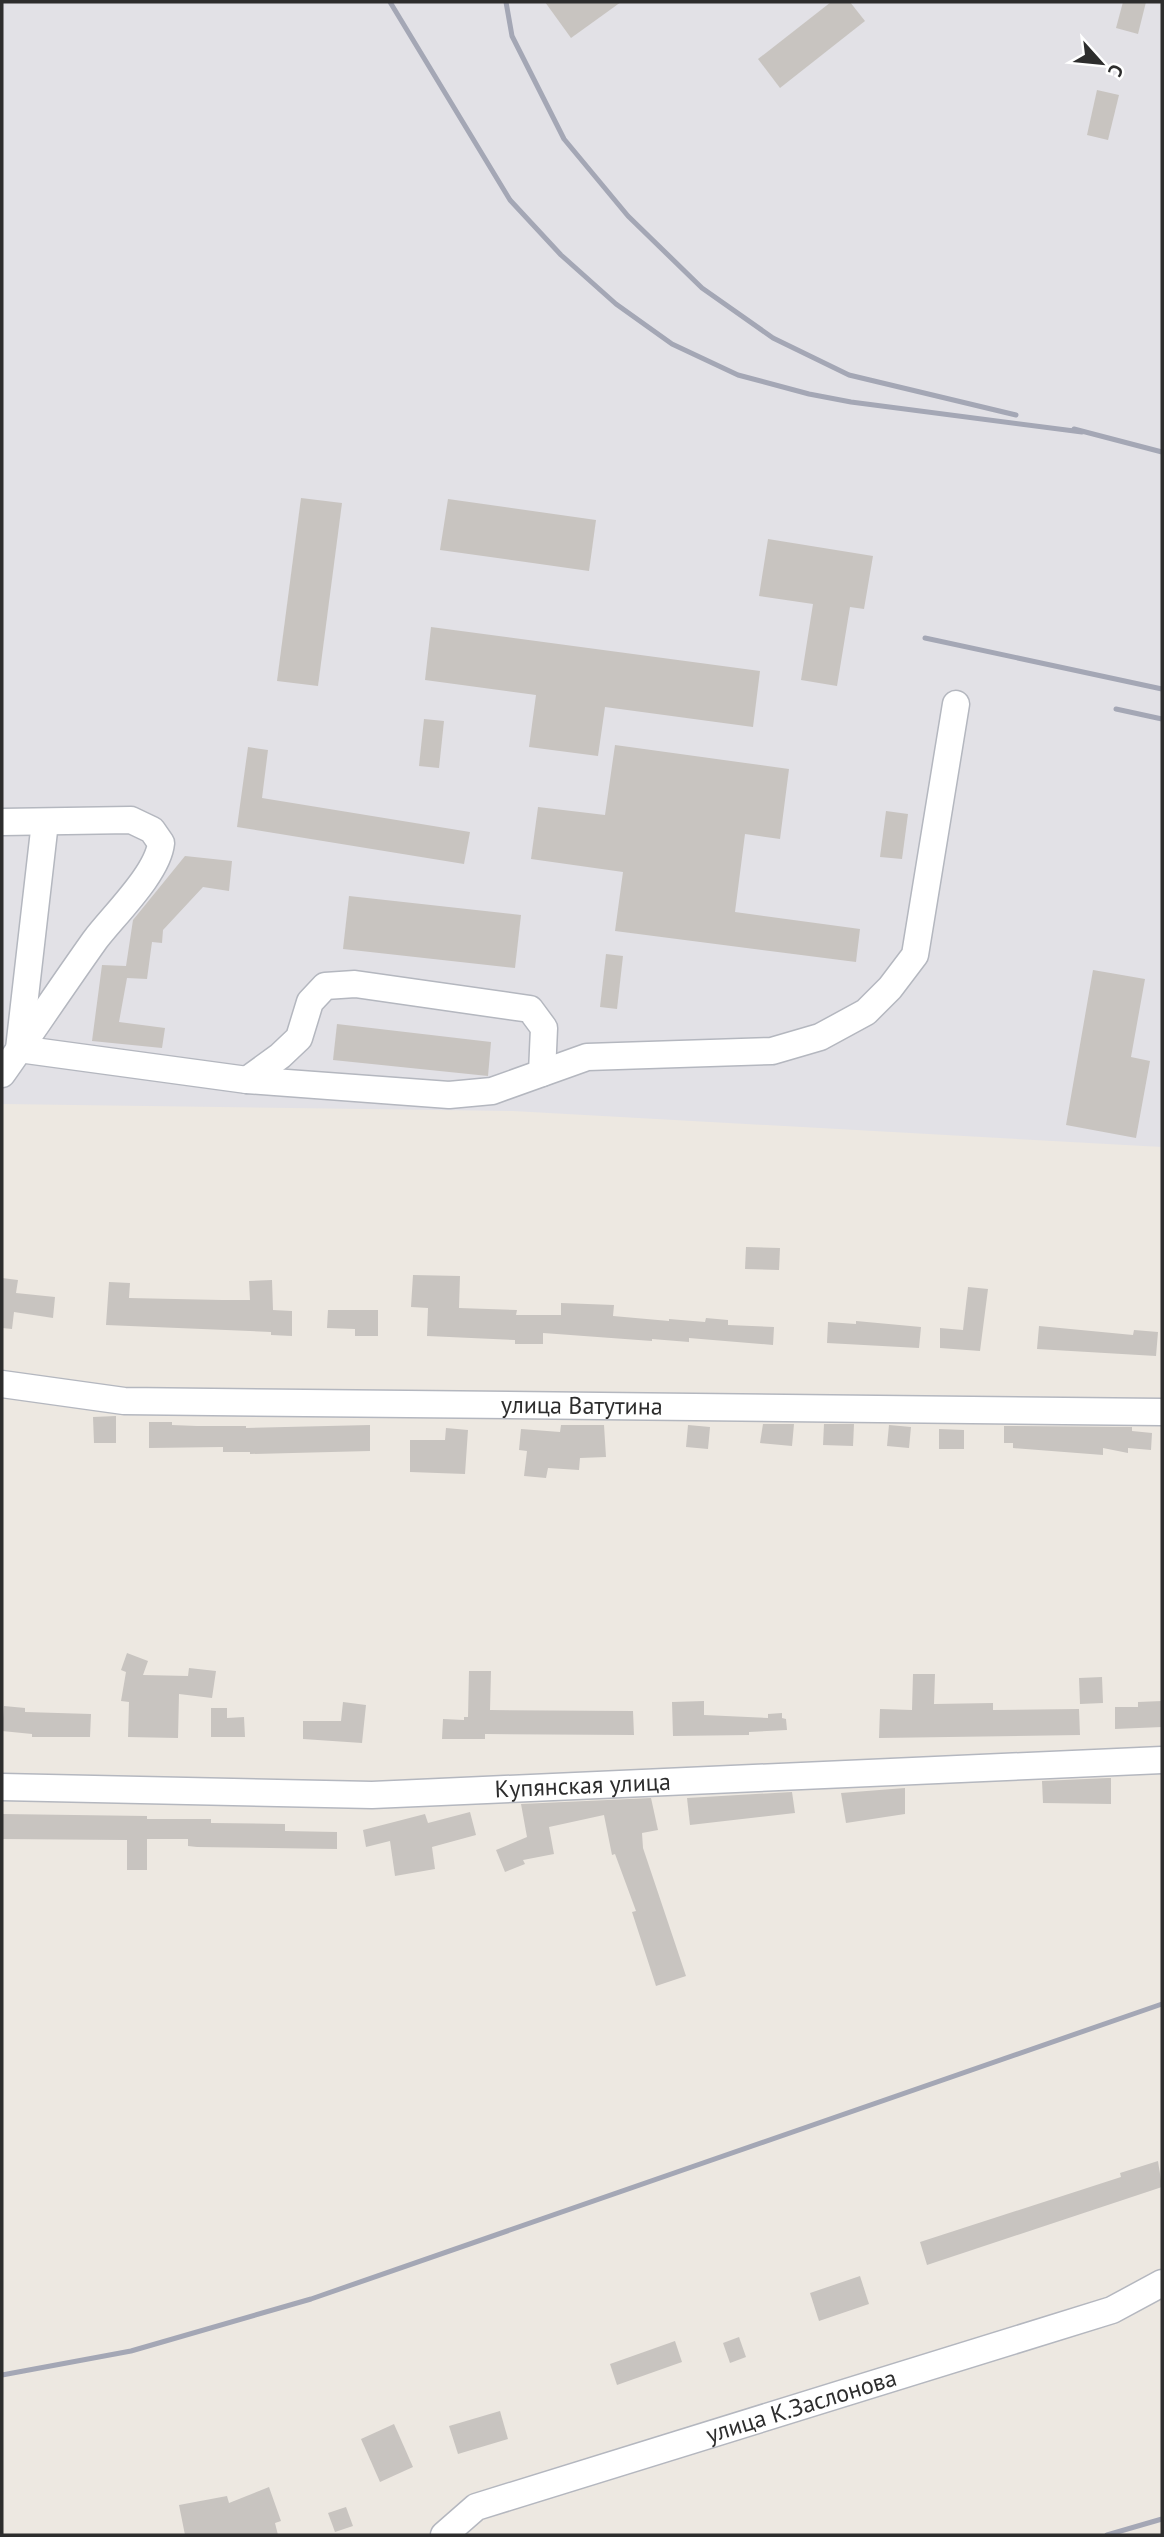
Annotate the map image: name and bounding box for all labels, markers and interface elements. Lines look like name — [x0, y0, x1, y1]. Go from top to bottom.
north arrow — [1066, 28, 1136, 98]
text: С — [1103, 61, 1129, 81]
street label: улица Ватутина — [501, 1389, 663, 1422]
street label: Купянская улица — [494, 1766, 671, 1805]
street label: улица К.Заслонова — [702, 2362, 900, 2450]

